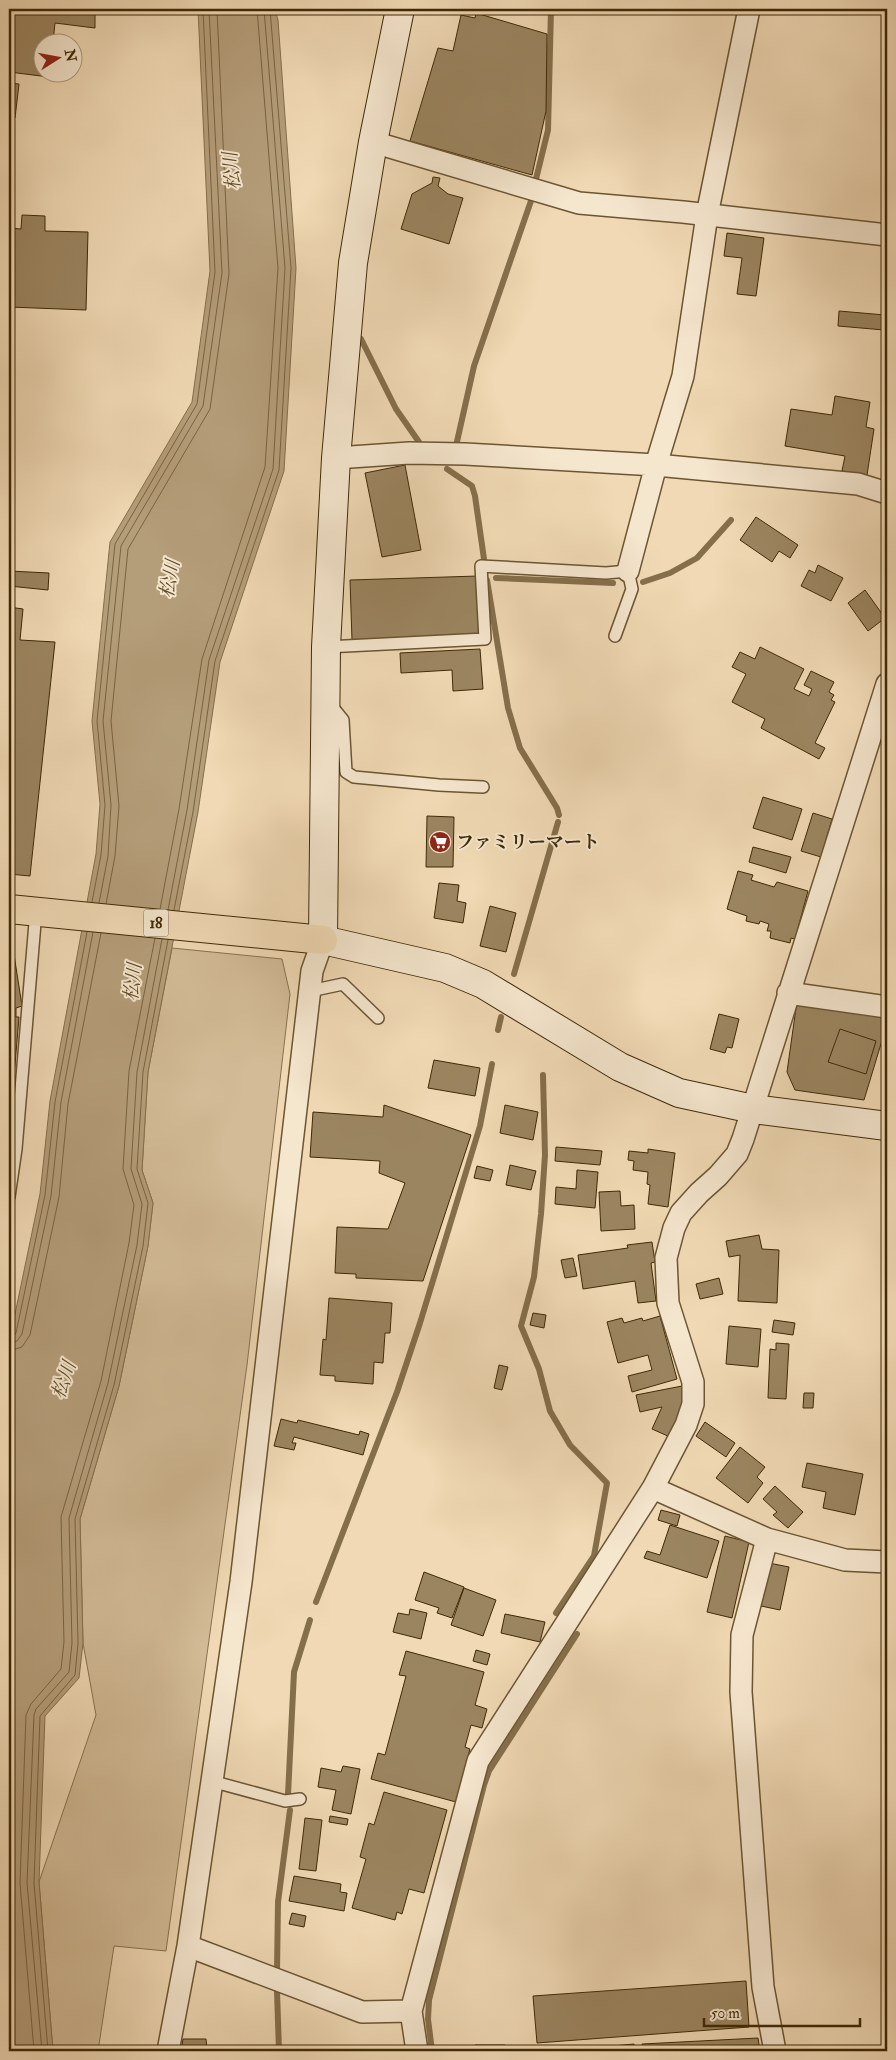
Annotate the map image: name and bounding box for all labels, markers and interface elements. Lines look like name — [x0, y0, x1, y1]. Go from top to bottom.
north arrow — [32, 32, 82, 82]
text: N — [61, 47, 80, 64]
water label: 松川 — [218, 149, 246, 191]
water label: 松川 — [155, 556, 185, 600]
supermarket icon: ファミリーマート — [428, 830, 452, 854]
place label: ファミリーマート — [456, 831, 600, 854]
road number: 18 — [144, 910, 168, 936]
water label: 松川 — [119, 960, 147, 1002]
water label: 松川 — [46, 1356, 82, 1402]
scale bar — [704, 1995, 860, 2027]
text: 50 m — [711, 2004, 740, 2023]

